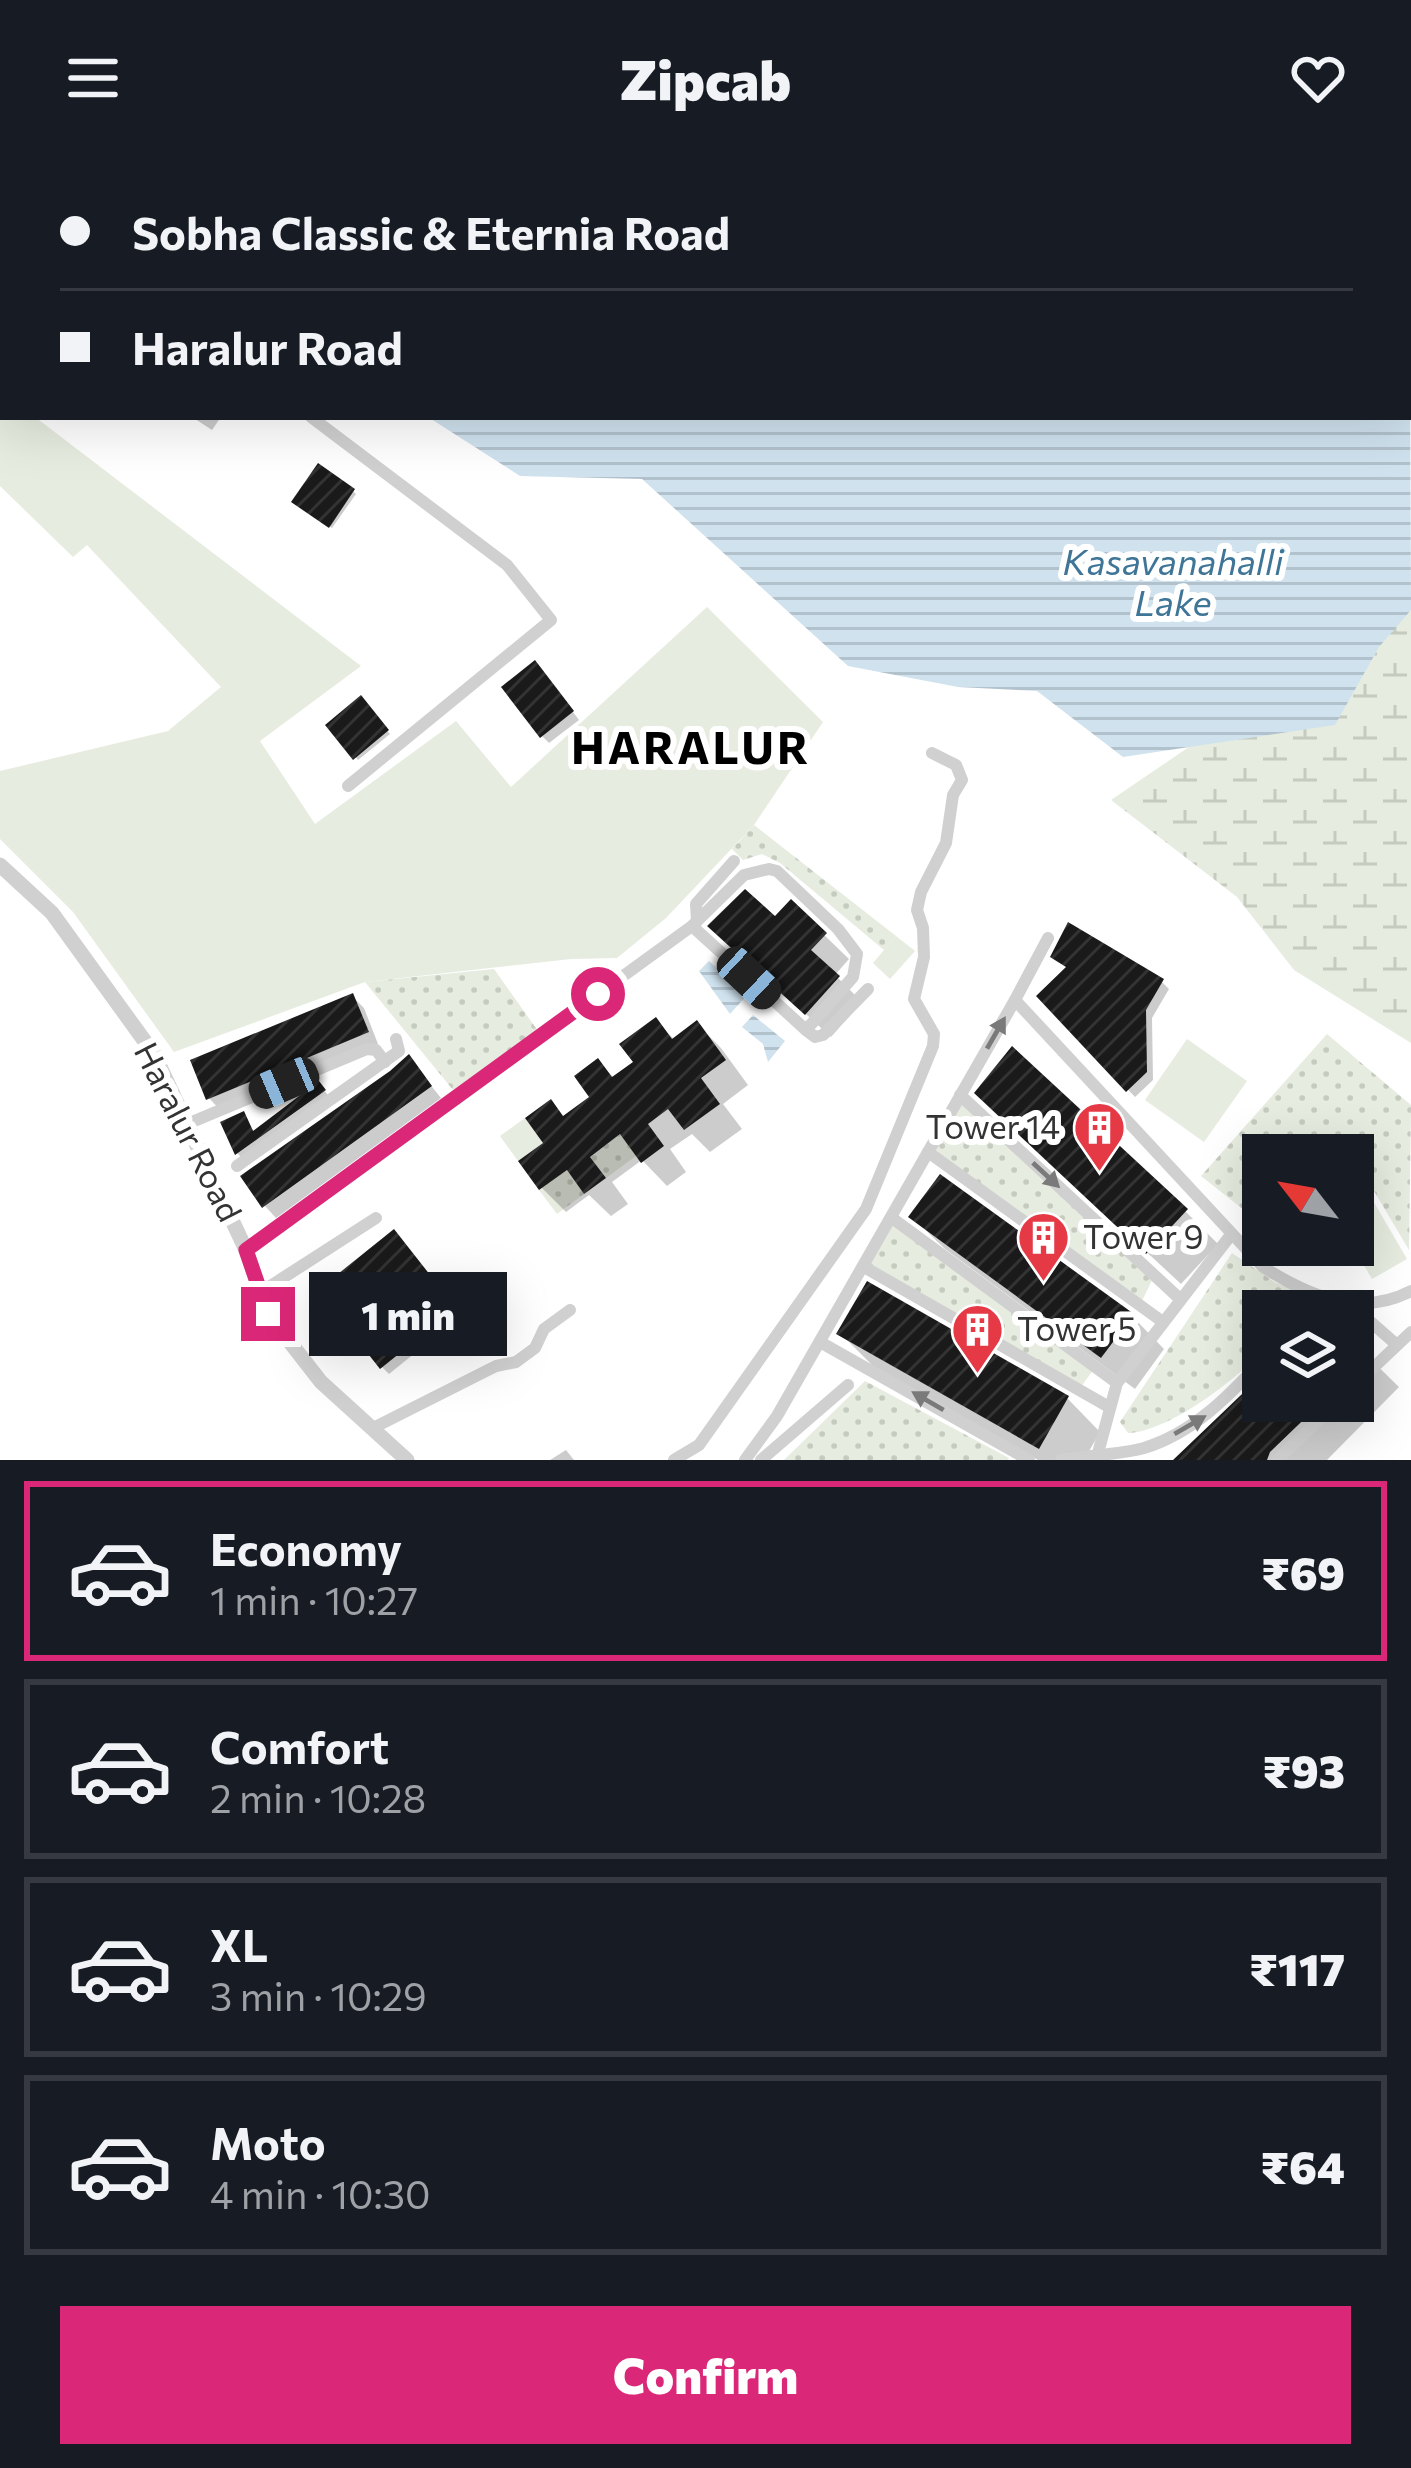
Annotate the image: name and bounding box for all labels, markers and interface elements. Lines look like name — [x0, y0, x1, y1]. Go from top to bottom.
icon: menu — [60, 45, 126, 111]
text: Zipcab — [620, 45, 791, 111]
icon: heart — [1285, 45, 1351, 111]
text: Sobha Classic & Eternia Road — [132, 204, 730, 259]
text: Haralur Road — [132, 319, 403, 374]
water label: Kasavanahalli Lake — [1063, 538, 1285, 623]
district label: HARALUR — [571, 718, 811, 773]
car — [710, 940, 788, 1016]
route start — [571, 967, 625, 1021]
one-way arrow — [984, 1016, 1005, 1050]
street label: Haralur Road — [127, 1035, 252, 1228]
car — [244, 1052, 324, 1114]
building icon: Tower 14 — [1071, 1099, 1127, 1173]
place label: Tower 14 — [926, 1105, 1060, 1146]
north arrow — [1242, 1134, 1374, 1266]
map controls — [1242, 1134, 1374, 1422]
one-way arrow — [1031, 1160, 1060, 1188]
building icon: Tower 9 — [1016, 1209, 1072, 1283]
place label: Tower 9 — [1083, 1215, 1204, 1256]
callout: 1 min — [310, 1272, 508, 1356]
route end — [241, 1287, 295, 1341]
text: 1 min — [361, 1290, 455, 1338]
button: layers — [1242, 1290, 1374, 1422]
building icon: Tower 5 — [950, 1301, 1006, 1375]
place label: Tower 5 — [1017, 1307, 1136, 1348]
one-way arrow — [911, 1392, 945, 1413]
one-way arrow — [1173, 1415, 1207, 1436]
icon: car — [66, 1517, 174, 1625]
text: Economy — [210, 1520, 402, 1575]
text: ₹69 — [1261, 1544, 1345, 1599]
text: 1 min · 10:27 — [210, 1575, 418, 1623]
icon: car — [66, 1715, 174, 1823]
text: Comfort — [210, 1718, 389, 1773]
text: ₹93 — [1262, 1742, 1345, 1797]
text: 2 min · 10:28 — [210, 1773, 426, 1821]
icon: car — [66, 1913, 174, 2021]
text: XL — [210, 1916, 268, 1971]
text: ₹117 — [1249, 1940, 1345, 1995]
text: 3 min · 10:29 — [210, 1971, 427, 2019]
icon: car — [66, 2111, 174, 2219]
text: Moto — [210, 2114, 326, 2169]
text: ₹64 — [1261, 2138, 1345, 2193]
text: 4 min · 10:30 — [210, 2169, 430, 2217]
button: Confirm — [60, 2306, 1351, 2444]

